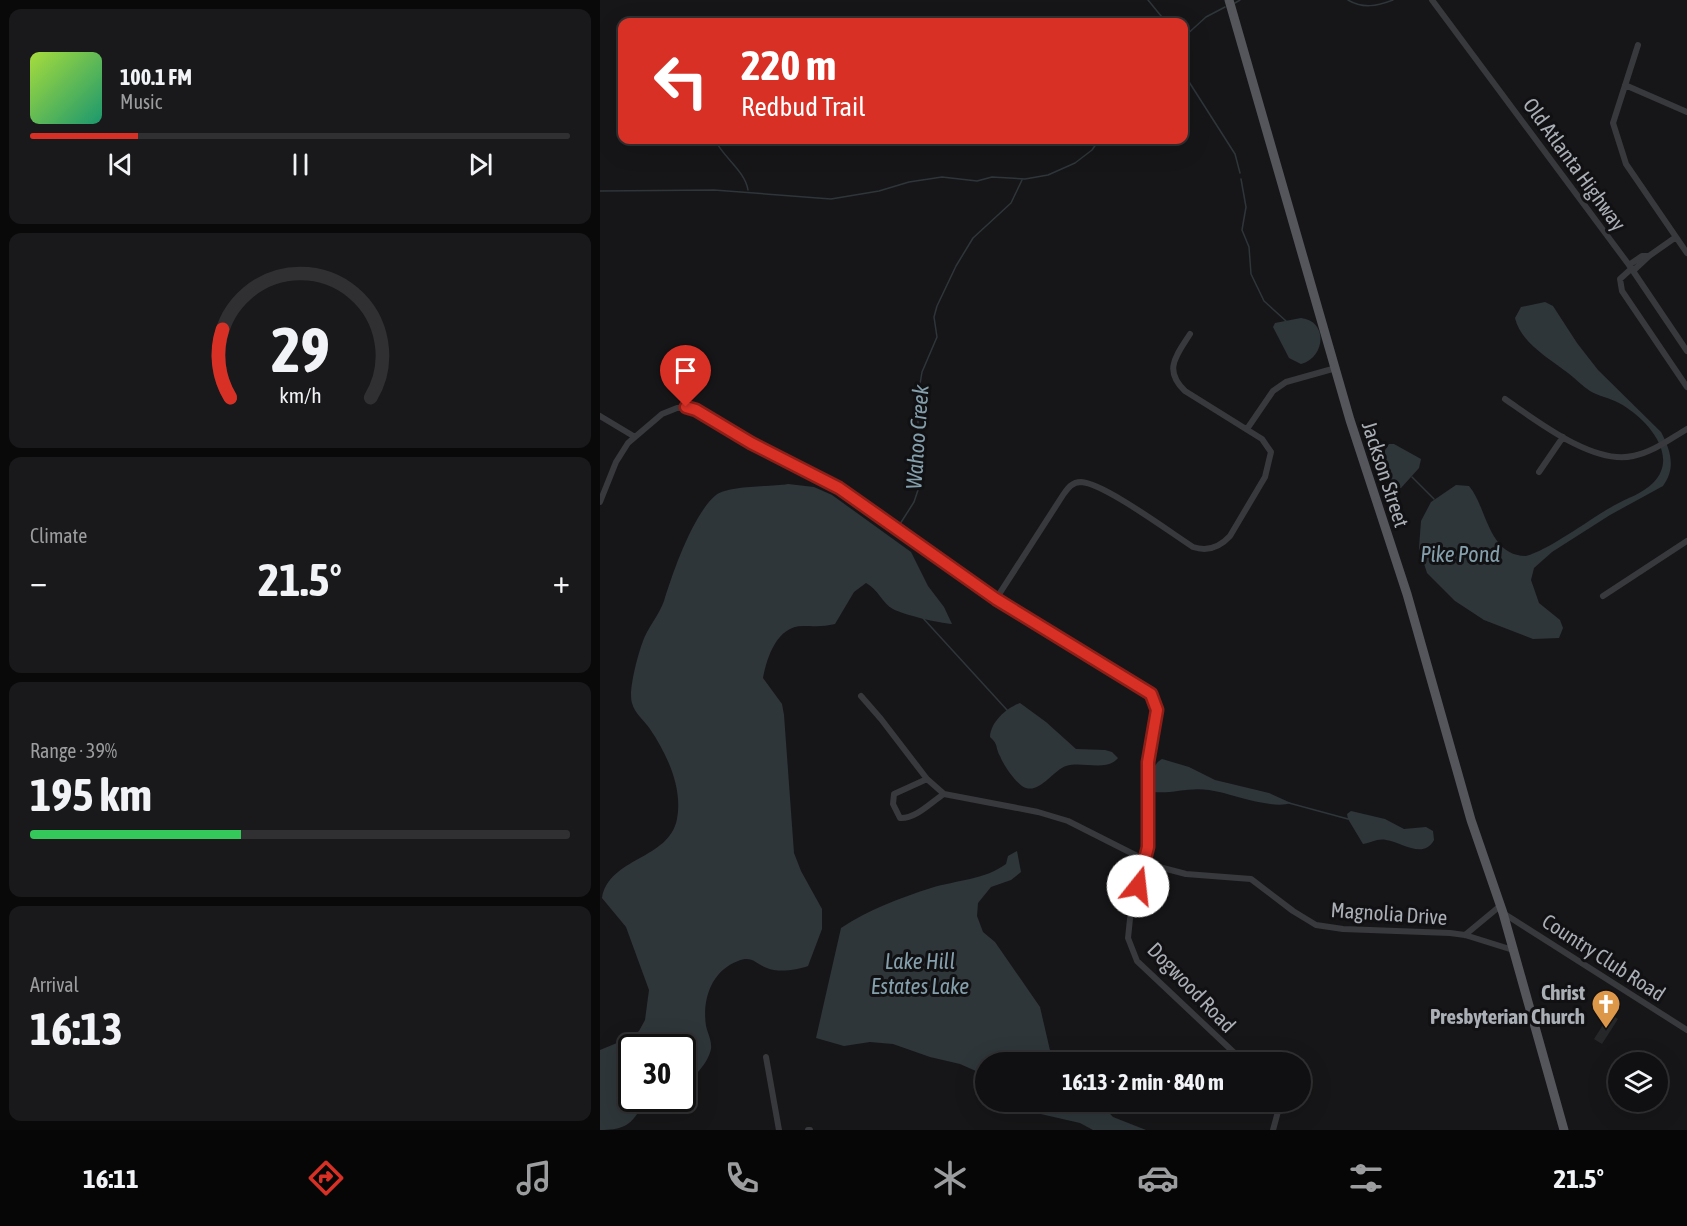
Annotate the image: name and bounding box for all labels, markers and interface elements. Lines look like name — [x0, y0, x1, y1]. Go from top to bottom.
text: 220 m — [741, 41, 836, 89]
icon: left — [642, 42, 720, 120]
text: 100.1 FM — [120, 64, 192, 90]
text: Music — [120, 90, 162, 113]
text: Redbud Trail — [741, 91, 865, 122]
street label: Old Atlanta Highway — [1519, 93, 1631, 235]
icon: previous — [104, 148, 137, 181]
icon: pause — [284, 148, 317, 181]
icon: next — [464, 148, 497, 181]
text: 29 — [271, 314, 329, 385]
pin — [660, 345, 711, 407]
icon: arrive — [669, 354, 702, 387]
text: km/h — [279, 383, 321, 408]
water label: Wahoo Creek — [900, 383, 934, 490]
street label: Jackson Street — [1358, 418, 1414, 530]
text: Climate — [30, 524, 87, 547]
water label: Pike Pond — [1420, 541, 1500, 567]
text: 21.5° — [258, 554, 342, 606]
text: − — [30, 562, 47, 600]
text: + — [553, 562, 570, 600]
text: Range · 39% — [30, 739, 117, 762]
text: 195 km — [30, 769, 152, 821]
position arrow — [1106, 854, 1170, 918]
street label: Magnolia Drive — [1330, 897, 1448, 929]
street label: Country Club Road — [1538, 908, 1670, 1006]
street label: Dogwood Road — [1143, 937, 1241, 1037]
water label: Lake Hill Estates Lake — [871, 948, 969, 999]
text: Arrival — [30, 973, 79, 996]
place label: Christ Presbyterian Church — [1430, 980, 1585, 1028]
church icon: Christ Presbyterian Church — [1590, 988, 1622, 1030]
text: 16:13 — [30, 1003, 123, 1055]
speed limit sign: 30 — [618, 1034, 696, 1112]
map controls — [1608, 1052, 1668, 1112]
button: layers — [1608, 1052, 1668, 1112]
text: 16:13 · 2 min · 840 m — [1062, 1069, 1224, 1095]
icon: directions — [305, 1157, 347, 1199]
icon: music — [513, 1157, 555, 1199]
icon: phone — [721, 1157, 763, 1199]
icon: climate — [929, 1157, 971, 1199]
icon: car — [1137, 1157, 1179, 1199]
icon: filters — [1345, 1157, 1387, 1199]
text: 16:11 — [83, 1163, 139, 1194]
text: 21.5° — [1554, 1163, 1604, 1194]

